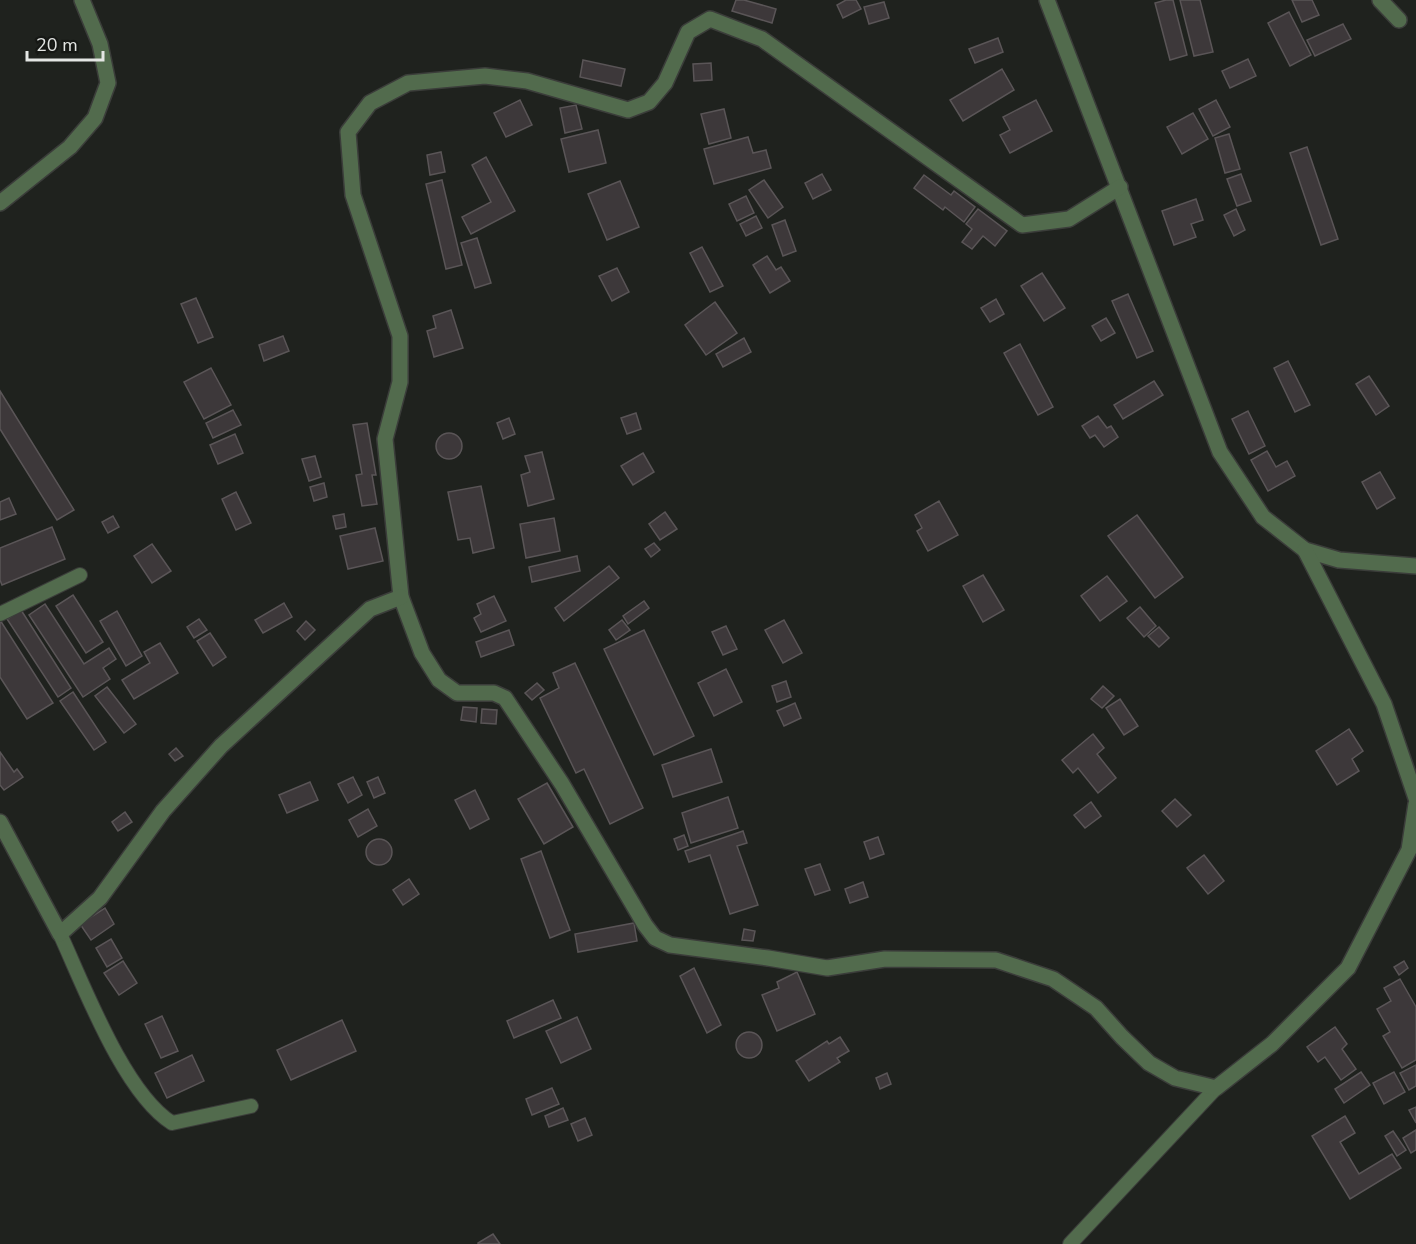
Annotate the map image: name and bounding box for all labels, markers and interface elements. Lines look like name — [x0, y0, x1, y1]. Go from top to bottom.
scale bar — [27, 24, 104, 62]
text: 20 m — [36, 33, 78, 57]

